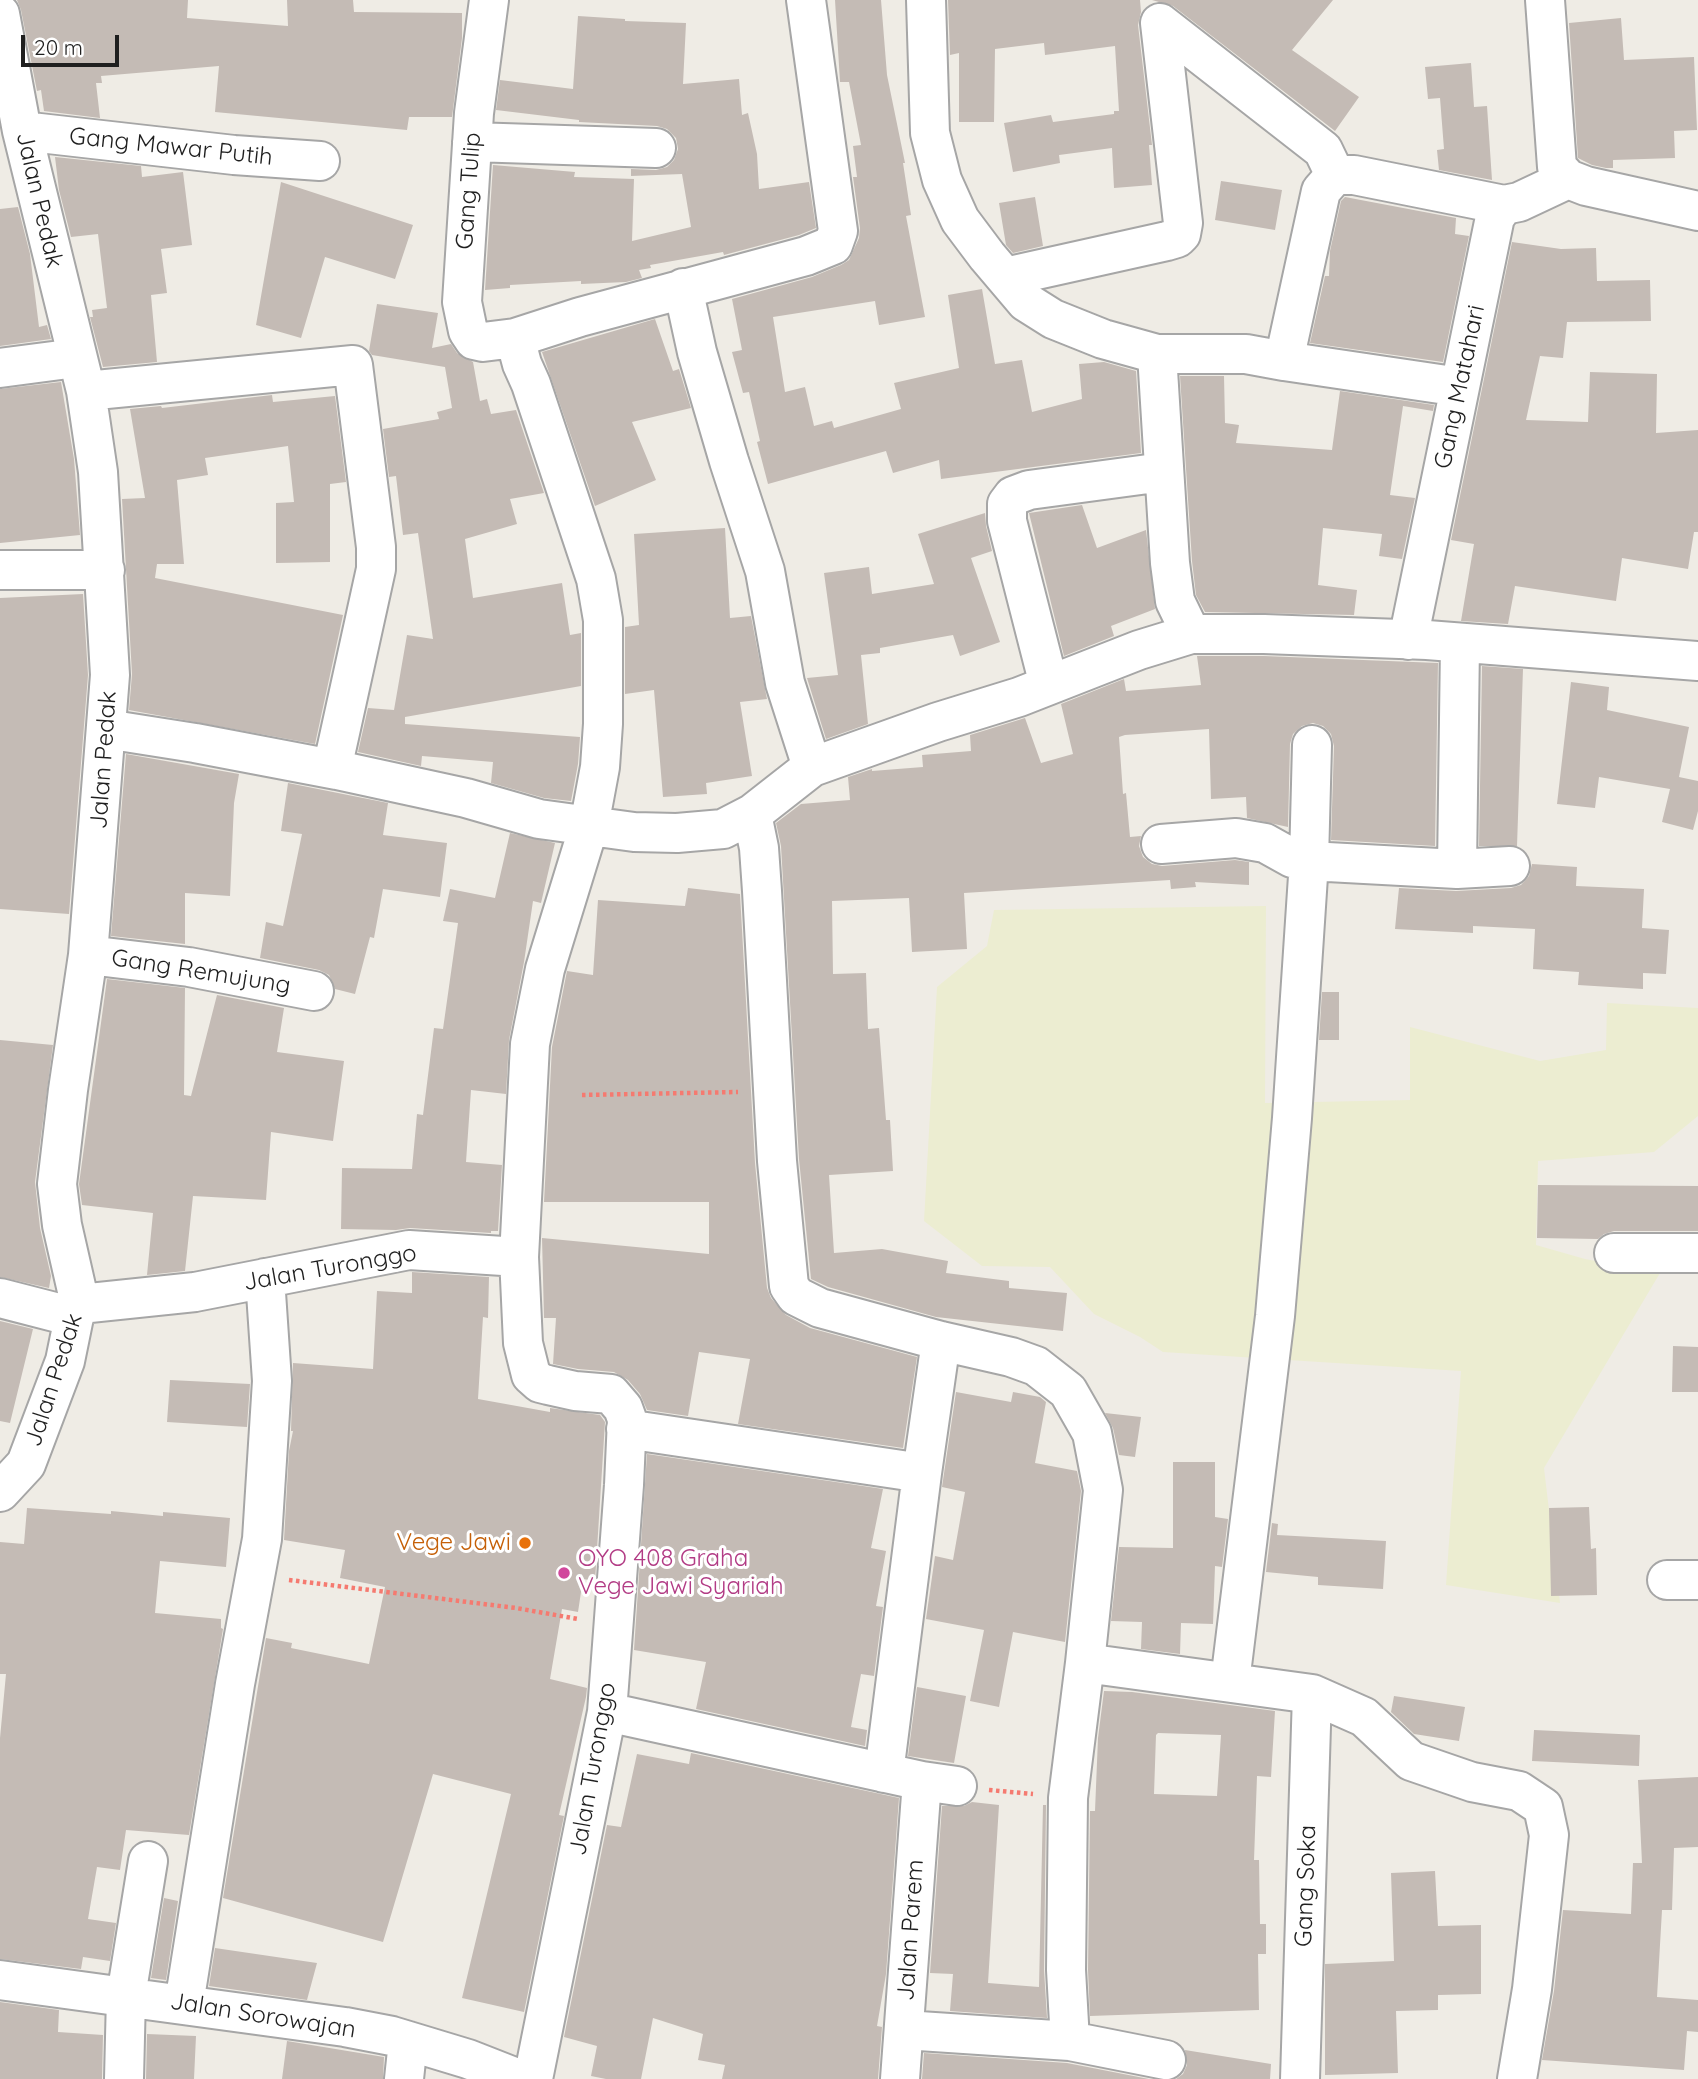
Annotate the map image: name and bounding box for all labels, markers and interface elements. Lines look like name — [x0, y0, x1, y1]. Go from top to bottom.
scale bar — [24, 21, 122, 65]
text: 20 m — [34, 34, 83, 60]
street label: Gang Mawar Putih — [68, 122, 274, 172]
street label: Jalan Pedak — [9, 129, 69, 271]
street label: Gang Tulip — [451, 131, 487, 251]
street label: Gang Matahari — [1429, 303, 1491, 471]
street label: Jalan Pedak — [85, 690, 123, 830]
street label: Gang Remujung — [109, 944, 293, 1000]
street label: Jalan Turonggo — [241, 1239, 419, 1297]
street label: Jalan Pedak — [19, 1310, 89, 1450]
place label: Vege Jawi — [396, 1529, 511, 1557]
marker: Vege Jawi — [517, 1535, 533, 1551]
place label: OYO 408 Graha Vege Jawi Syariah — [578, 1545, 784, 1601]
marker: OYO 408 Graha Vege Jawi Syariah — [556, 1565, 572, 1581]
street label: Jalan Turonggo — [564, 1680, 622, 1858]
street label: Gang Soka — [1289, 1824, 1323, 1948]
street label: Jalan Parem — [892, 1858, 930, 2002]
street label: Jalan Sorowajan — [168, 1987, 358, 2045]

